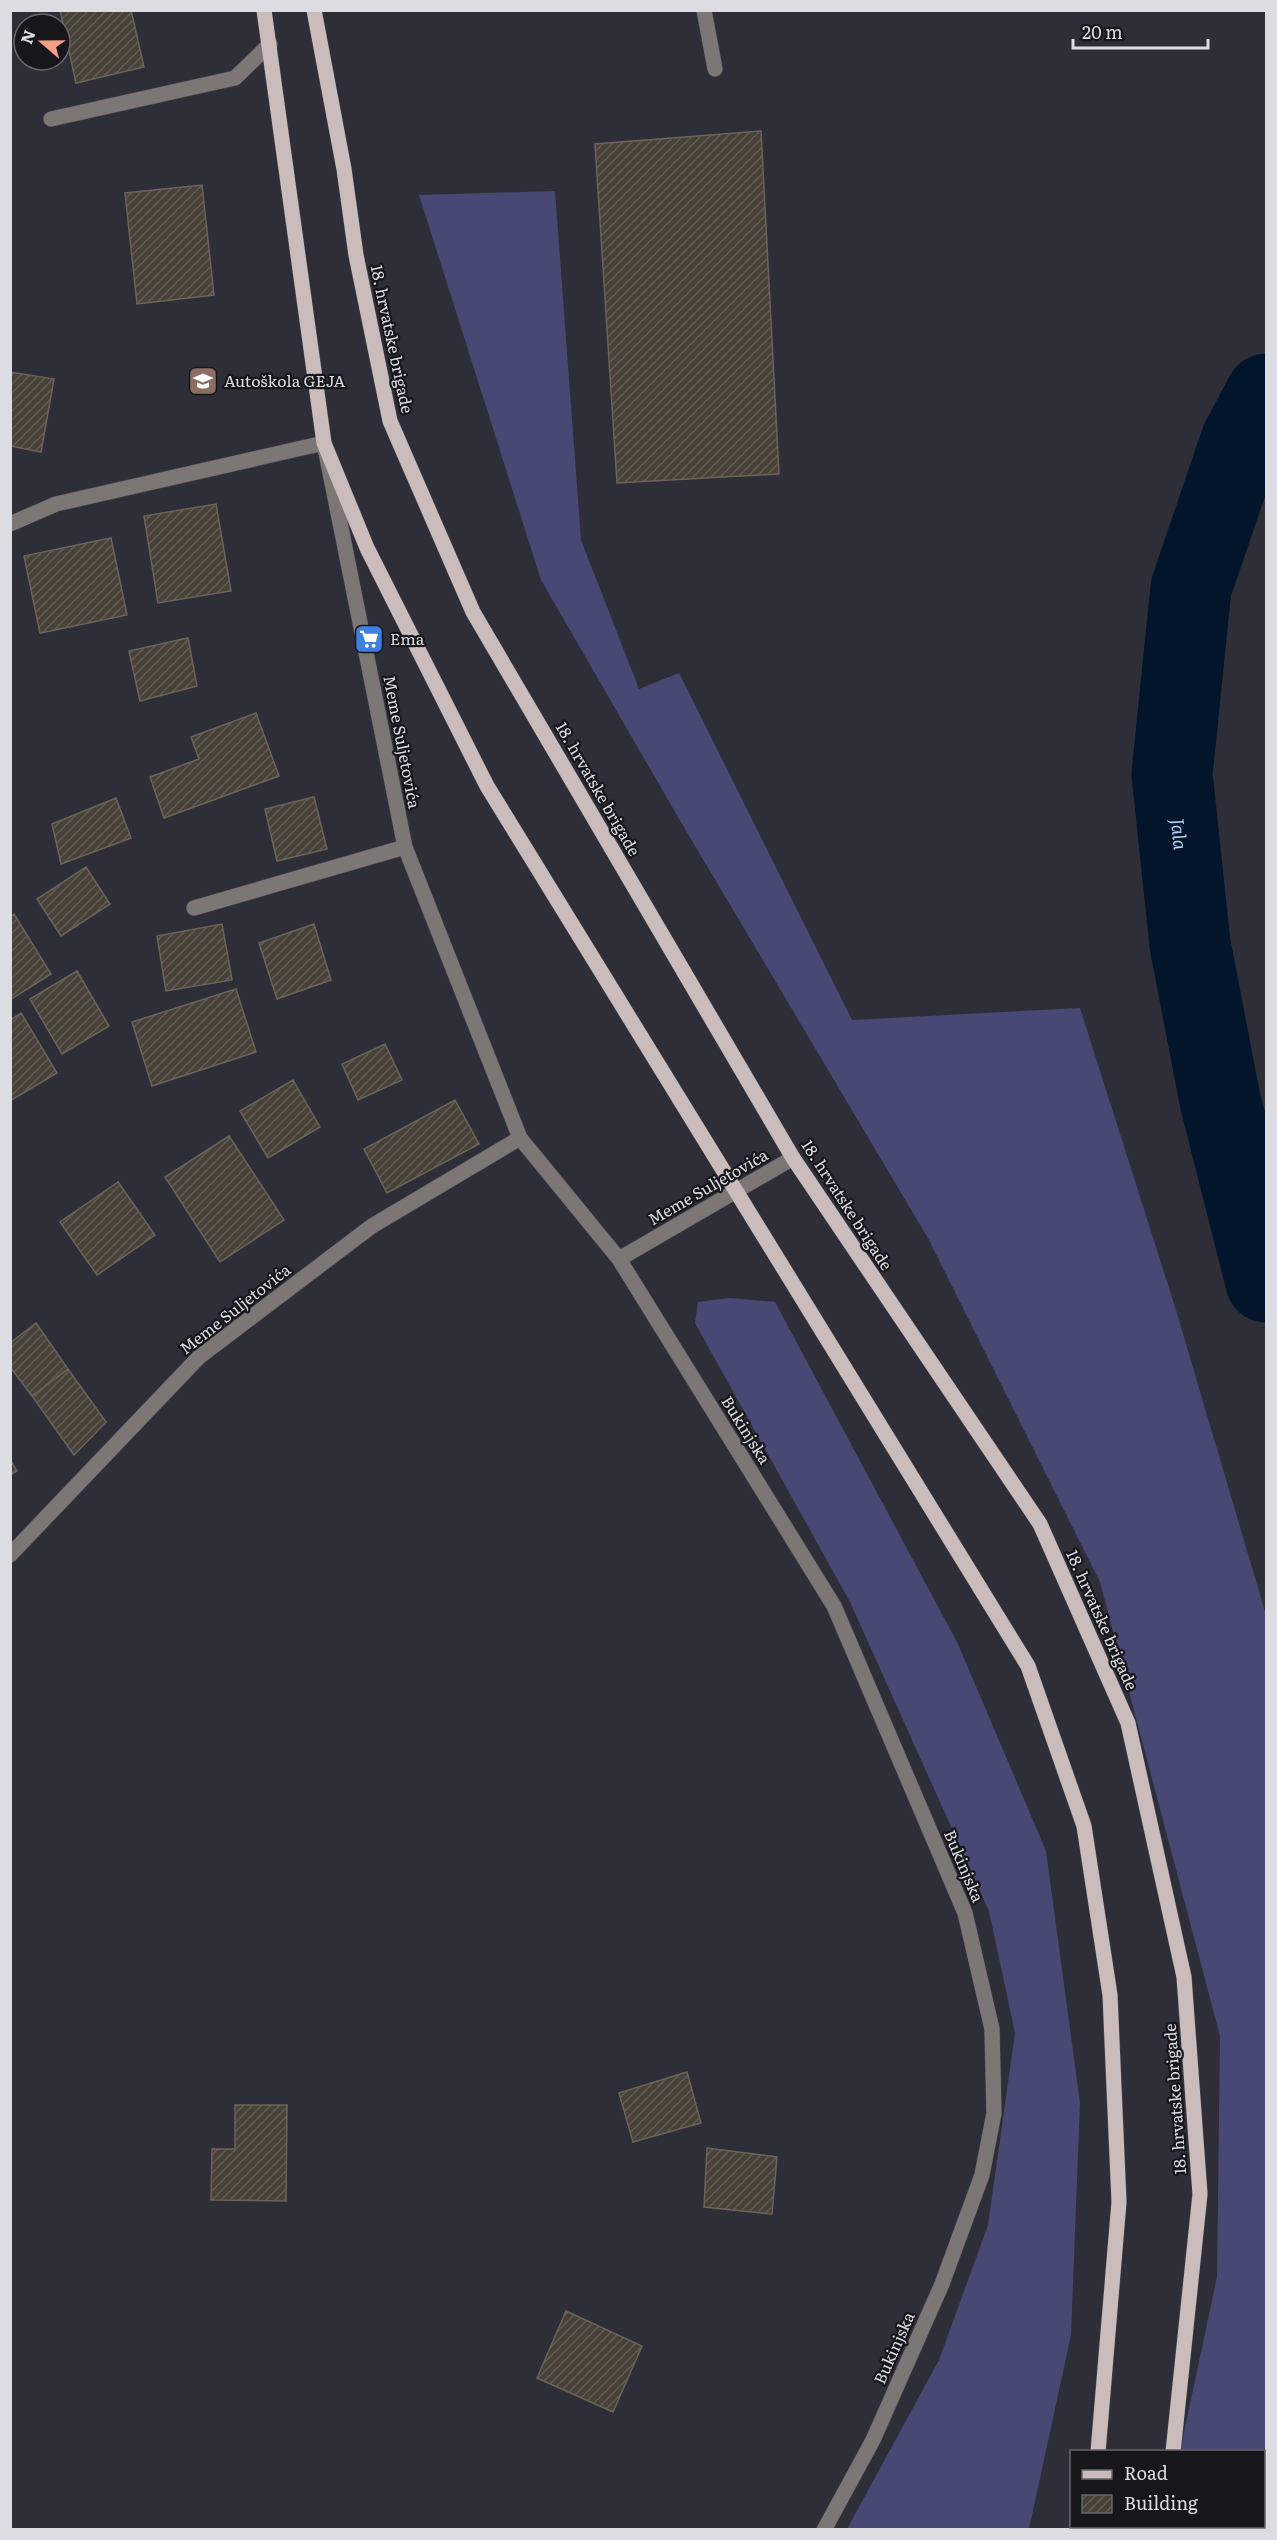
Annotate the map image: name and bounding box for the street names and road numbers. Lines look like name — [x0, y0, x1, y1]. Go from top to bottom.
street label: 18. hrvatske brigade — [366, 262, 420, 415]
street label: Meme Suljetovića — [378, 673, 428, 811]
street label: 18. hrvatske brigade — [551, 717, 647, 860]
street label: 18. hrvatske brigade — [797, 1134, 899, 1274]
street label: Meme Suljetovića — [643, 1142, 772, 1230]
street label: Meme Suljetovića — [174, 1257, 295, 1359]
street label: Bukinjska — [716, 1391, 778, 1469]
street label: 18. hrvatske brigade — [1061, 1546, 1145, 1694]
street label: Bukinjska — [939, 1826, 991, 1906]
street label: 18. hrvatske brigade — [1157, 2023, 1191, 2175]
street label: Bukinjska — [867, 2307, 920, 2388]

